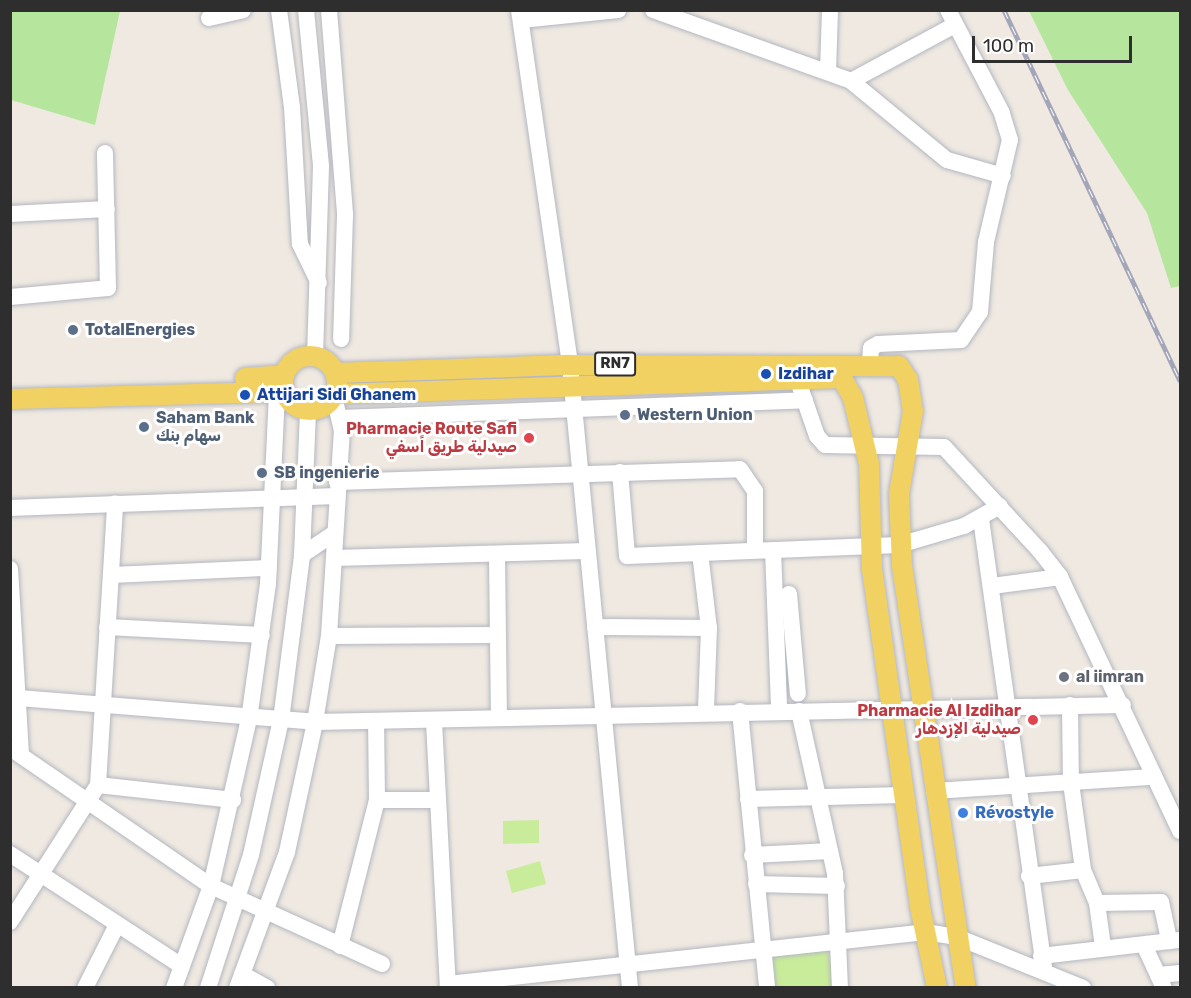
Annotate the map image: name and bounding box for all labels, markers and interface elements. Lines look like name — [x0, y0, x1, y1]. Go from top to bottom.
scale bar — [975, 24, 1136, 62]
text: 100 m — [983, 35, 1034, 57]
place label: TotalEnergies — [85, 320, 195, 340]
marker: TotalEnergies — [66, 323, 80, 337]
road number: RN7 — [594, 352, 636, 376]
place label: Izdihar — [778, 364, 834, 384]
marker: Izdihar — [759, 367, 773, 381]
place label: Attijari Sidi Ghanem — [257, 385, 416, 405]
marker: Attijari Sidi Ghanem — [238, 388, 252, 402]
place label: Western Union — [637, 405, 753, 425]
place label: Saham Bank سهام بنك — [156, 408, 254, 446]
marker: Western Union — [618, 408, 632, 422]
place label: Pharmacie Route Safi صيدلية طريق اًسفي — [346, 419, 517, 457]
marker: Saham Bank سهام بنك — [137, 420, 151, 434]
marker: Pharmacie Route Safi صيدلية طريق اًسفي — [522, 431, 536, 445]
place label: SB ingenierie — [274, 463, 380, 483]
marker: SB ingenierie — [255, 466, 269, 480]
place label: al iimran — [1076, 667, 1144, 687]
marker: al iimran — [1057, 670, 1071, 684]
place label: Pharmacie Al Izdihar صيدلية الإزدهار — [857, 701, 1021, 739]
marker: Pharmacie Al Izdihar صيدلية الإزدهار — [1026, 713, 1040, 727]
place label: Révostyle — [975, 803, 1054, 823]
marker: Révostyle — [956, 806, 970, 820]

